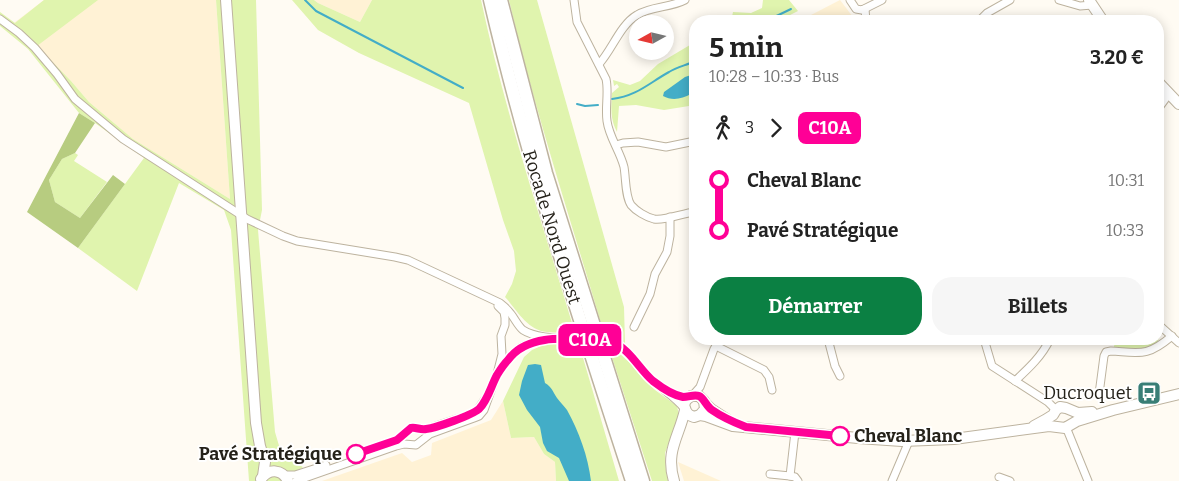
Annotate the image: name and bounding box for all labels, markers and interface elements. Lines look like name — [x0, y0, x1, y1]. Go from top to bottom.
north arrow — [629, 15, 674, 60]
map controls — [629, 15, 674, 60]
text: 5 min — [709, 31, 783, 64]
text: 3.20 € — [1090, 46, 1144, 69]
text: 10:28 – 10:33 · Bus — [709, 67, 839, 86]
icon: walk — [709, 114, 737, 142]
icon: forward — [762, 114, 790, 142]
text: C10A — [808, 117, 851, 139]
text: 3 — [745, 118, 754, 137]
street label: Rocade Nord Ouest — [518, 147, 586, 307]
text: Cheval Blanc — [747, 169, 861, 192]
text: 10:31 — [1108, 171, 1144, 190]
text: Pavé Stratégique — [747, 219, 898, 242]
text: 10:33 — [1106, 221, 1144, 240]
button: Démarrer — [709, 277, 922, 335]
button: Billets — [932, 277, 1144, 335]
line badge: C10A — [555, 324, 625, 356]
text: C10A — [568, 329, 612, 351]
bus stop icon: Ducroquet — [1136, 380, 1162, 406]
place label: Ducroquet — [1043, 382, 1132, 404]
place label: Cheval Blanc — [854, 425, 962, 447]
marker: Cheval Blanc — [830, 426, 850, 446]
place label: Pavé Stratégique — [199, 443, 342, 465]
marker: Pavé Stratégique — [346, 444, 366, 464]

